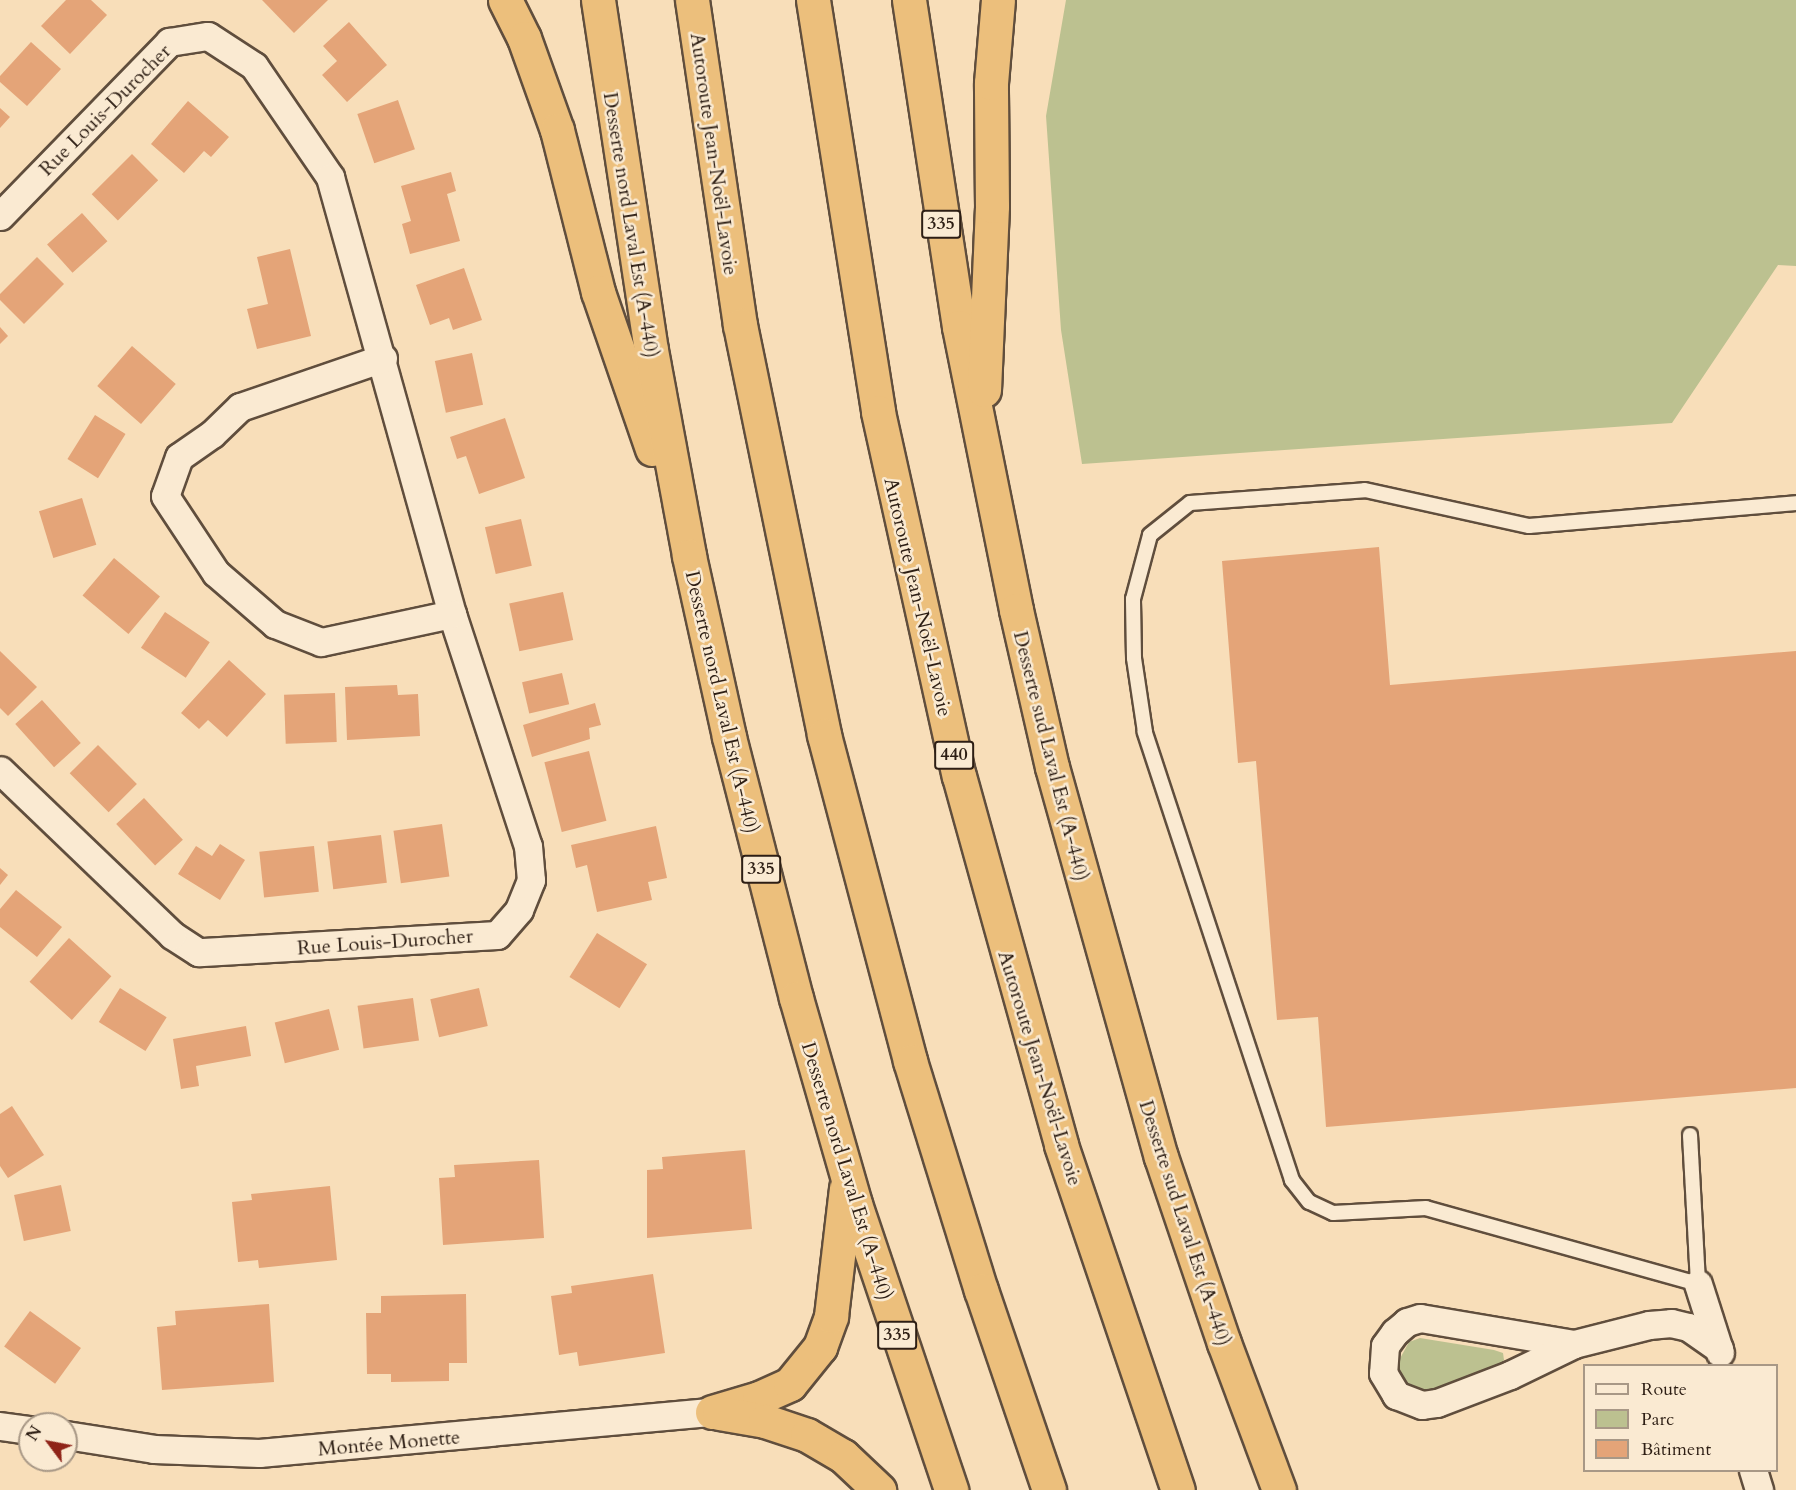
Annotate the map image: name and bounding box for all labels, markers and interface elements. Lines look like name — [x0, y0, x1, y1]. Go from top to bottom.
street label: Autoroute Jean-Noël-Lavoie — [685, 31, 743, 277]
street label: Rue Louis-Durocher — [34, 39, 176, 181]
street label: Desserte nord Laval Est (A-440) — [598, 90, 664, 360]
road number: 335 — [920, 209, 962, 239]
street label: Autoroute Jean-Noël-Lavoie — [879, 475, 957, 719]
street label: Desserte nord Laval Est (A-440) — [680, 568, 764, 836]
street label: Desserte sud Laval Est (A-440) — [1008, 629, 1094, 883]
road number: 440 — [933, 740, 975, 770]
road number: 335 — [740, 854, 782, 884]
street label: Rue Louis-Durocher — [296, 924, 474, 960]
street label: Autoroute Jean-Noël-Lavoie — [993, 948, 1087, 1188]
street label: Desserte nord Laval Est (A-440) — [796, 1039, 898, 1303]
street label: Desserte sud Laval Est (A-440) — [1134, 1097, 1236, 1349]
road number: 335 — [876, 1320, 918, 1350]
legend — [1583, 1364, 1778, 1472]
text: Route — [1641, 1377, 1687, 1402]
text: Parc — [1641, 1407, 1674, 1432]
north arrow — [18, 1412, 78, 1472]
text: N — [21, 1422, 47, 1445]
street label: Montée Monette — [317, 1425, 461, 1461]
text: Bâtiment — [1641, 1437, 1711, 1462]

